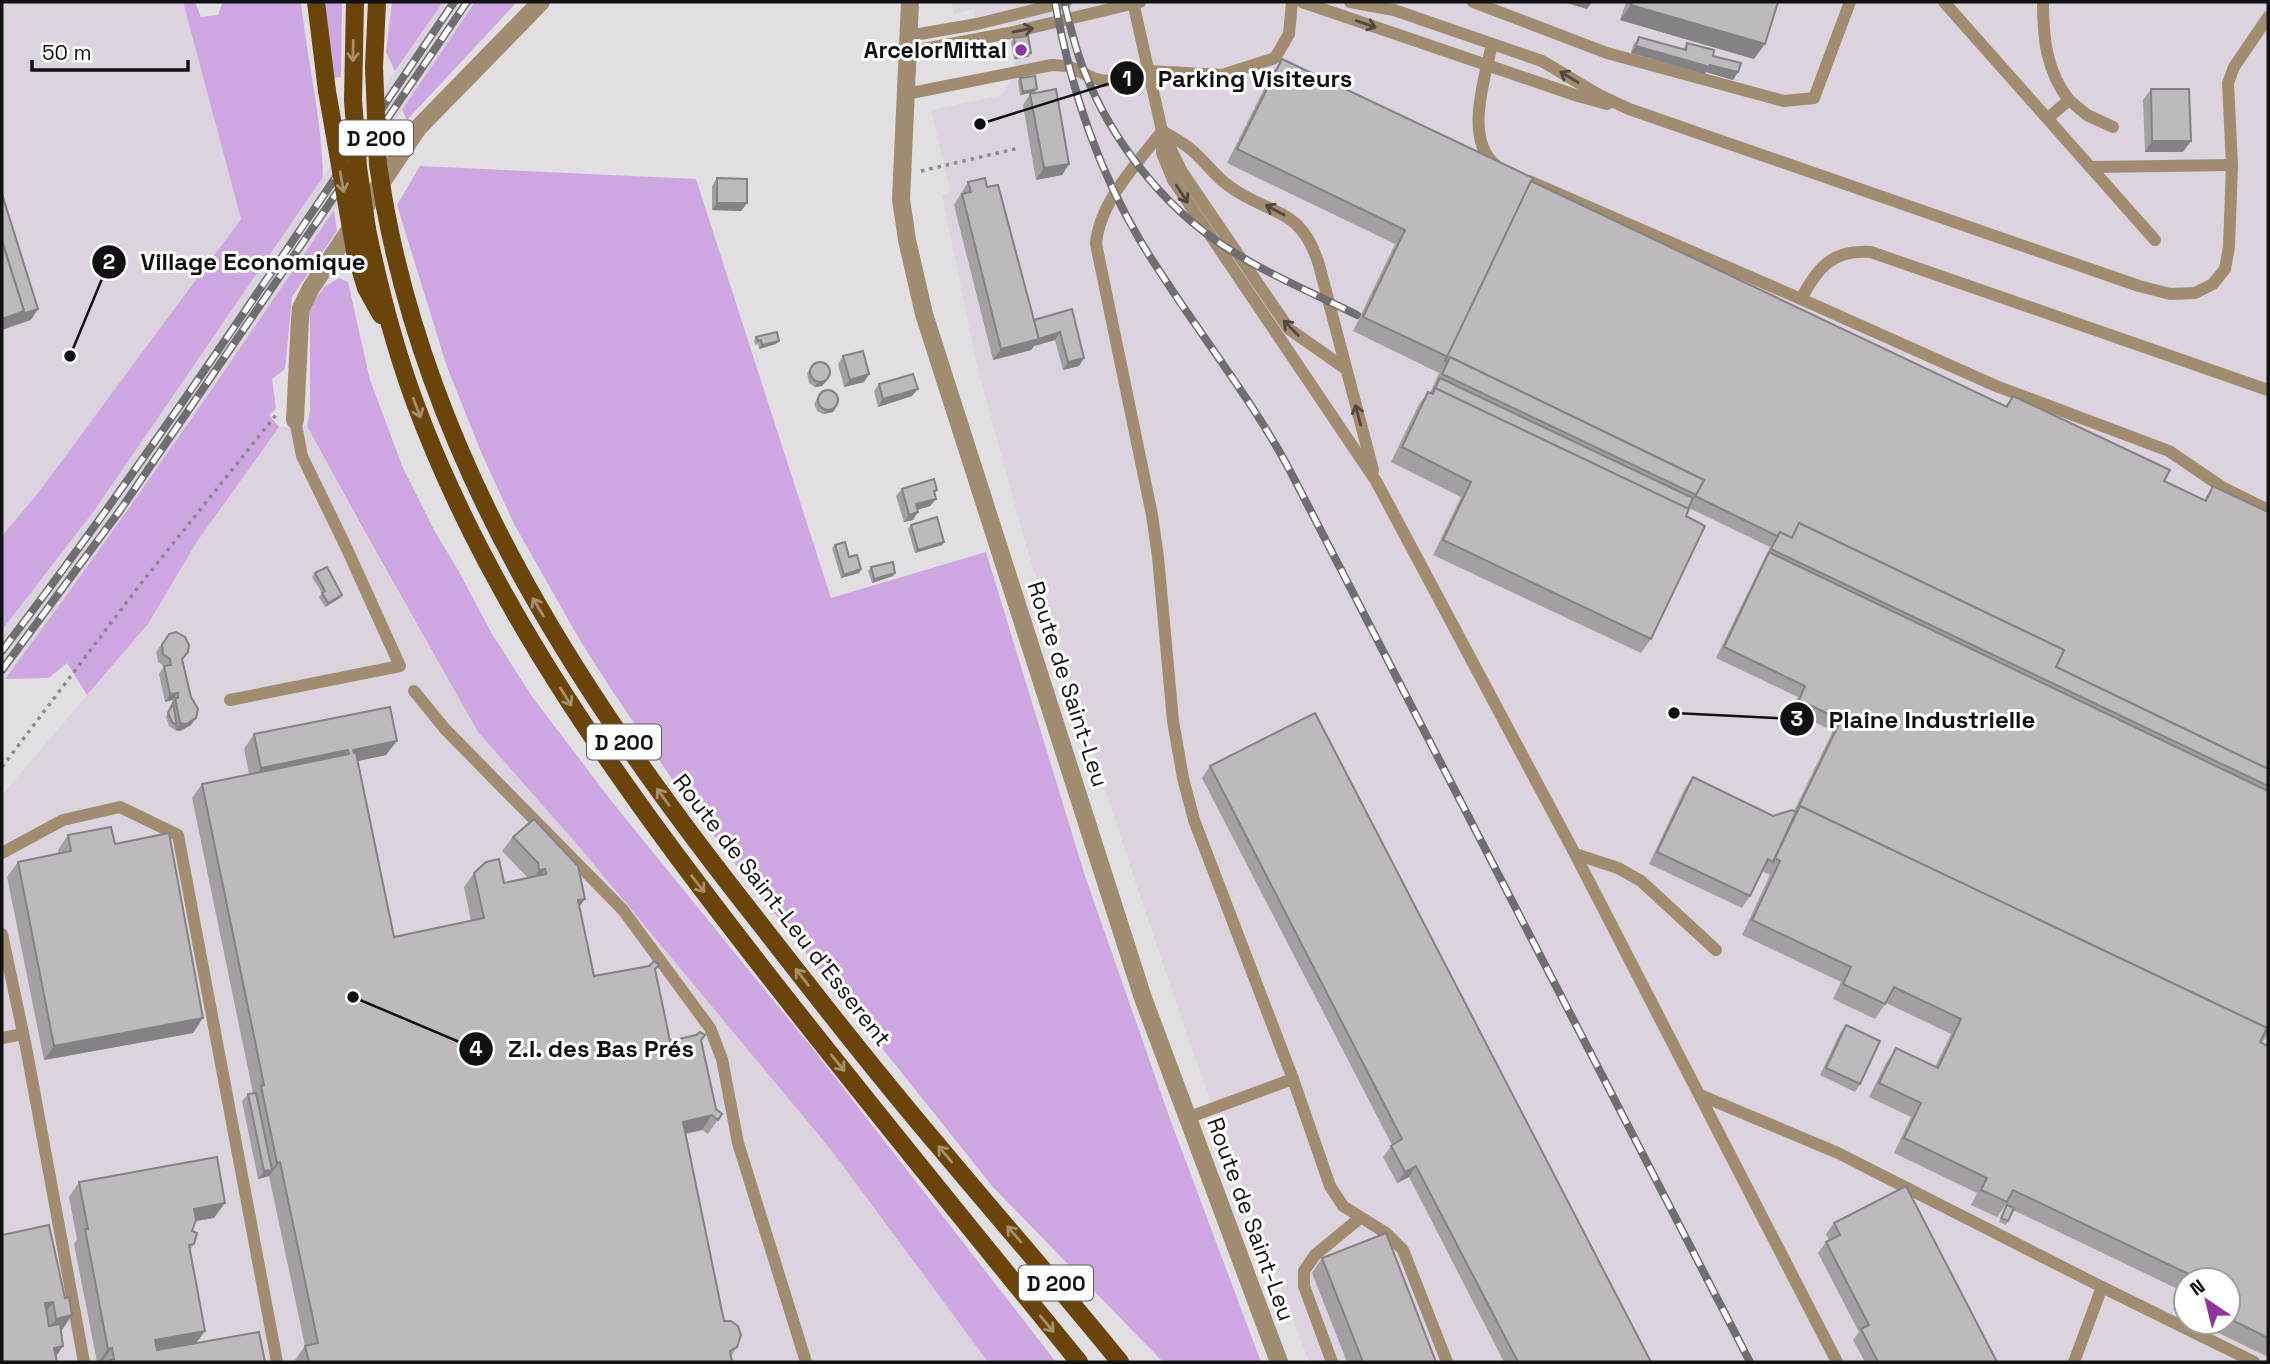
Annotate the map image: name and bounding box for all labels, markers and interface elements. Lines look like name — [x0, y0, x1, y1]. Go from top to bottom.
one-way arrow — [1355, 19, 1377, 31]
one-way arrow — [1011, 22, 1034, 36]
scale bar — [32, 28, 187, 72]
place label: ArcelorMittal — [864, 35, 1007, 65]
text: 50 m — [42, 39, 92, 66]
one-way arrow — [346, 39, 359, 62]
marker: ArcelorMittal — [1013, 42, 1029, 58]
callout: Parking Visiteurs — [1109, 56, 1367, 101]
text: Parking Visiteurs — [1158, 63, 1352, 94]
text: 1 — [1122, 65, 1132, 92]
one-way arrow — [1559, 69, 1579, 83]
road number: D 200 — [339, 120, 413, 156]
one-way arrow — [336, 170, 349, 193]
one-way arrow — [1175, 183, 1189, 203]
one-way arrow — [1266, 203, 1286, 217]
callout: Village Economique — [92, 239, 380, 284]
text: Village Economique — [140, 246, 366, 277]
text: 2 — [103, 248, 115, 275]
one-way arrow — [1283, 320, 1300, 337]
one-way arrow — [412, 396, 425, 418]
one-way arrow — [1351, 404, 1364, 427]
street label: Route de Saint-Leu — [1021, 577, 1115, 791]
one-way arrow — [531, 598, 545, 618]
one-way arrow — [559, 686, 573, 706]
callout: Plaine Industrielle — [1780, 697, 2050, 742]
text: Plaine Industrielle — [1829, 704, 2035, 735]
text: 3 — [1791, 705, 1803, 732]
road number: D 200 — [587, 724, 661, 760]
street label: Route de Saint-Leu d'Esserent — [666, 768, 898, 1052]
one-way arrow — [656, 788, 670, 807]
one-way arrow — [690, 875, 705, 893]
one-way arrow — [794, 969, 809, 987]
callout: Z.I. des Bas Prés — [459, 1027, 708, 1072]
text: Z.I. des Bas Prés — [508, 1033, 694, 1064]
text: 4 — [469, 1035, 483, 1062]
one-way arrow — [830, 1054, 846, 1072]
street label: Route de Saint-Leu — [1200, 1113, 1302, 1325]
one-way arrow — [937, 1145, 953, 1163]
one-way arrow — [1006, 1226, 1022, 1244]
road number: D 200 — [1019, 1266, 1093, 1300]
north arrow — [2172, 1266, 2242, 1336]
text: N — [2185, 1274, 2210, 1301]
one-way arrow — [1040, 1314, 1055, 1332]

